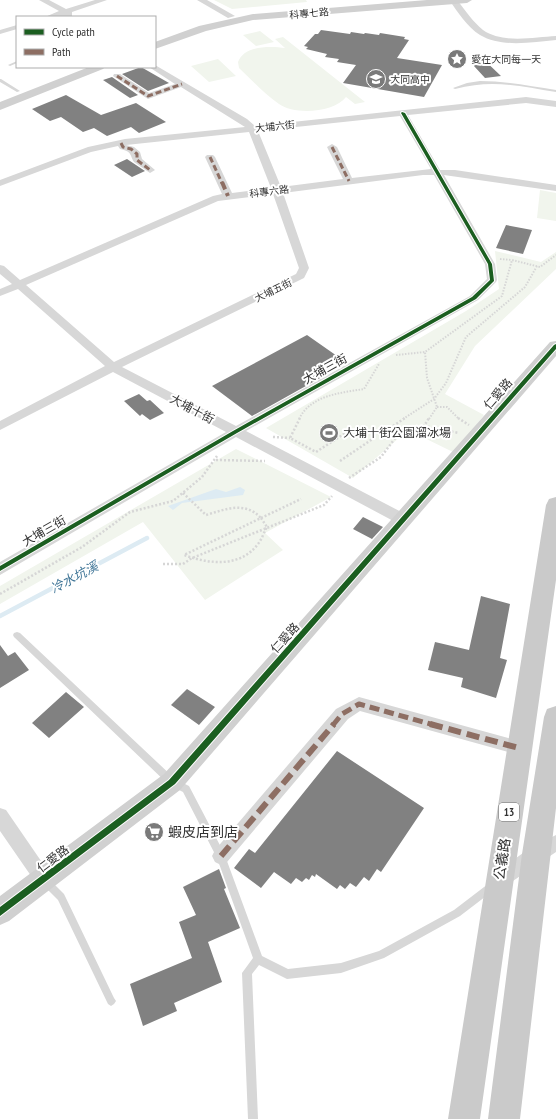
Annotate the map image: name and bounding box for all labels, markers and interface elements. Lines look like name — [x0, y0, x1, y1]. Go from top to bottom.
street label: 科專七路 — [289, 5, 330, 22]
legend — [16, 16, 156, 68]
text: Cycle path — [52, 24, 95, 39]
text: Path — [52, 44, 70, 59]
place icon: 愛在大同每一天 — [446, 48, 468, 70]
place label: 愛在大同每一天 — [471, 53, 541, 66]
school or university icon: 大同高中 — [365, 68, 387, 90]
place label: 大同高中 — [390, 73, 430, 86]
street label: 大埔六街 — [254, 118, 296, 135]
street label: 科專六路 — [248, 183, 290, 200]
street label: 大埔五街 — [252, 276, 294, 305]
street label: 大埔三街 — [300, 350, 349, 387]
street label: 仁愛路 — [480, 375, 515, 412]
street label: 大埔十街 — [168, 391, 217, 426]
sports icon: 大埔十街公園溜冰場 — [318, 422, 340, 444]
place label: 大埔十街公園溜冰場 — [343, 425, 451, 440]
street label: 大埔三街 — [19, 512, 68, 549]
water label: 冷水坑溪 — [47, 557, 103, 597]
street label: 仁愛路 — [267, 619, 302, 656]
road number: 13 — [499, 803, 519, 821]
supermarket icon: 蝦皮店到店 — [143, 821, 165, 843]
place label: 蝦皮店到店 — [168, 823, 238, 841]
street label: 公義路 — [490, 837, 514, 881]
street label: 仁愛路 — [34, 842, 72, 875]

